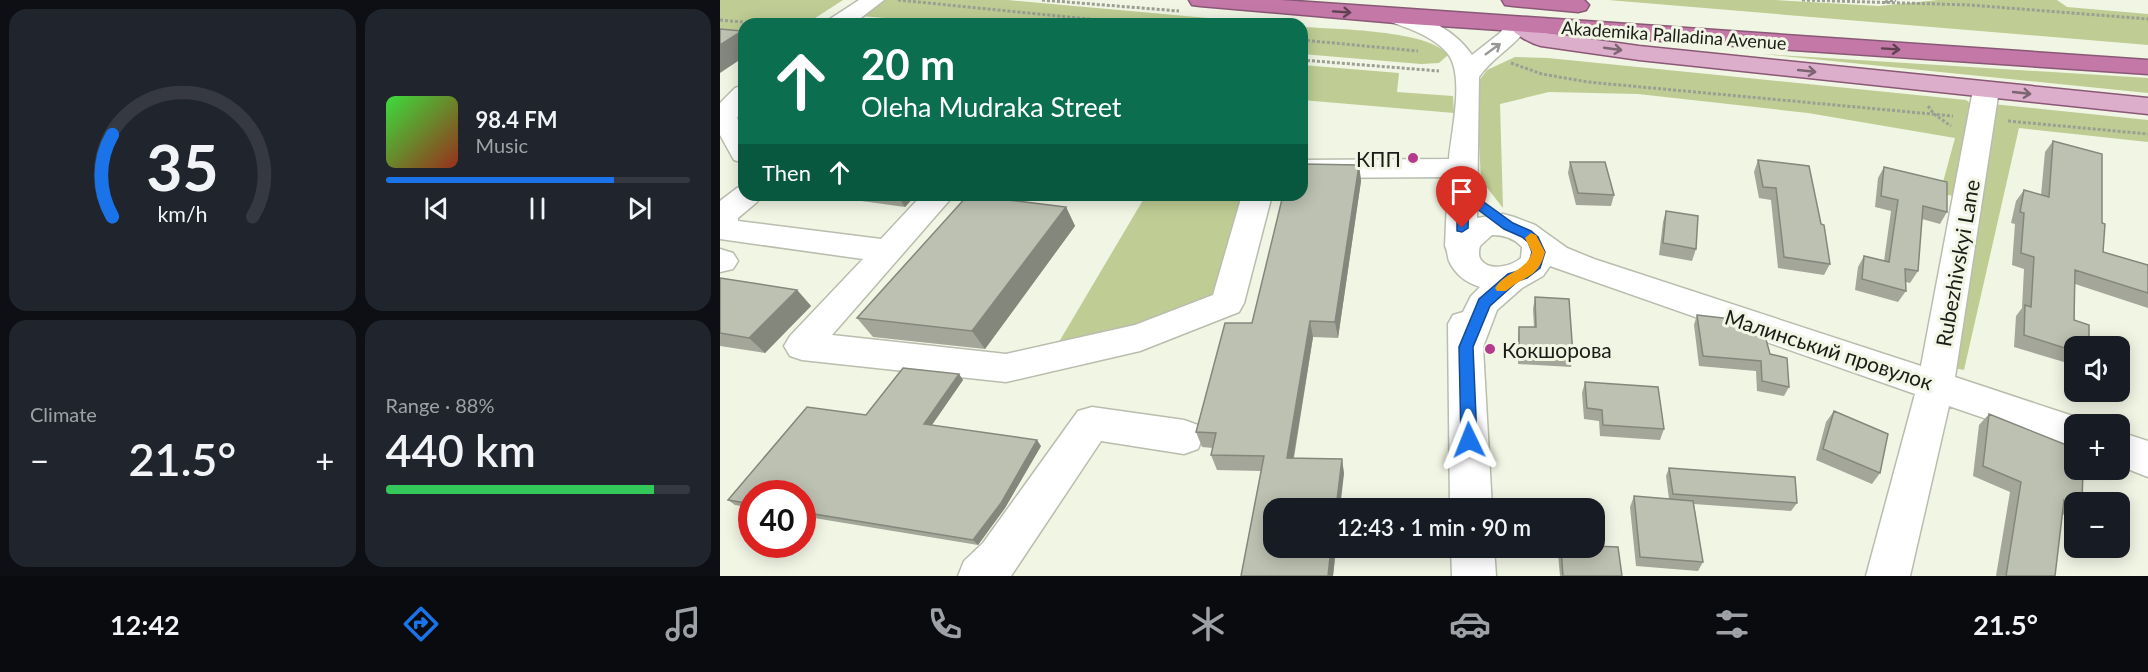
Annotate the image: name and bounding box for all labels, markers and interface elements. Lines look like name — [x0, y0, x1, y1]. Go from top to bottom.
one-way arrow — [1331, 7, 1351, 18]
street label: Akademika Palladina Avenue — [1561, 16, 1787, 54]
text: 20 m — [861, 39, 955, 89]
icon: ahead — [762, 42, 840, 120]
one-way arrow — [1484, 43, 1500, 55]
one-way arrow — [1603, 44, 1623, 55]
one-way arrow — [1881, 44, 1901, 55]
one-way arrow — [1797, 66, 1816, 77]
one-way arrow — [2011, 88, 2031, 99]
text: Oleha Mudraka Street — [861, 90, 1122, 123]
text: 98.4 FM — [476, 106, 558, 133]
text: 35 — [146, 129, 218, 204]
text: Music — [476, 133, 528, 157]
place label: КПП — [1356, 146, 1401, 171]
marker: КПП — [1406, 151, 1420, 165]
icon: ahead — [823, 156, 856, 189]
text: Then — [762, 159, 811, 186]
pin — [1436, 166, 1487, 228]
icon: arrive — [1445, 175, 1478, 208]
street label: Rubezhivskyi Lane — [1930, 178, 1984, 348]
icon: previous — [420, 192, 453, 225]
icon: pause — [521, 192, 554, 225]
icon: next — [623, 192, 656, 225]
text: km/h — [157, 202, 207, 228]
street label: Малинський провулок — [1722, 304, 1936, 394]
map controls — [2064, 336, 2130, 558]
button: sound — [2064, 336, 2130, 402]
place label: Кокшорова — [1502, 337, 1612, 362]
marker: Кокшорова — [1483, 342, 1497, 356]
text: Range · 88% — [386, 393, 494, 417]
text: Climate — [30, 402, 97, 426]
position arrow — [1437, 408, 1501, 472]
button: + — [2064, 414, 2130, 480]
text: 440 km — [386, 423, 536, 477]
text: 21.5° — [128, 432, 236, 486]
text: − — [30, 440, 49, 480]
text: + — [315, 440, 335, 480]
speed limit sign: 40 — [738, 480, 816, 558]
button: − — [2064, 492, 2130, 558]
text: 12:43 · 1 min · 90 m — [1337, 514, 1531, 541]
icon: directions — [400, 603, 442, 645]
icon: music — [662, 603, 704, 645]
icon: phone — [924, 603, 966, 645]
icon: climate — [1187, 603, 1229, 645]
icon: car — [1449, 603, 1491, 645]
icon: filters — [1711, 603, 1753, 645]
text: 12:42 — [110, 608, 180, 641]
text: 21.5° — [1973, 608, 2038, 641]

